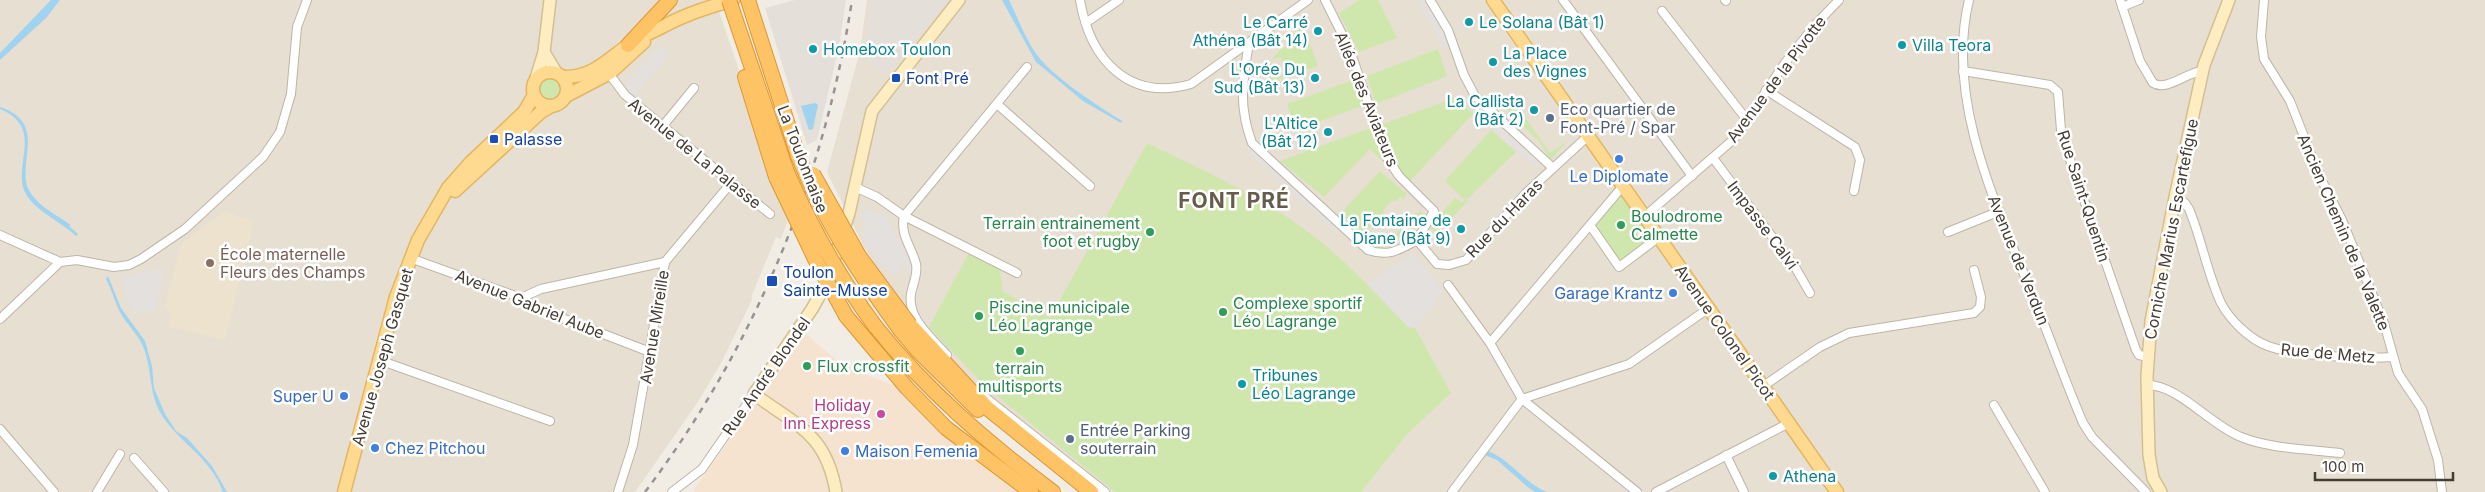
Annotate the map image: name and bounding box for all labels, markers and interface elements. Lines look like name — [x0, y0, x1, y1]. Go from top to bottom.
place label: Le Carré Athéna (Bât 14) — [1193, 12, 1308, 50]
place label: Le Solana (Bât 1) — [1479, 12, 1605, 32]
street label: Avenue de la Pivotte — [1722, 12, 1830, 146]
marker: Le Solana (Bât 1) — [1463, 16, 1475, 28]
marker: Le Carré Athéna (Bât 14) — [1312, 25, 1324, 37]
street label: Allée des Aviateurs — [1331, 28, 1403, 170]
place label: Villa Teora — [1912, 35, 1991, 55]
place label: Homebox Toulon — [823, 39, 951, 59]
marker: Villa Teora — [1896, 39, 1908, 51]
marker: Homebox Toulon — [807, 43, 819, 55]
place label: La Place des Vignes — [1503, 43, 1587, 81]
marker: La Place des Vignes — [1487, 56, 1499, 68]
place label: L'Orée Du Sud (Bât 13) — [1214, 59, 1305, 97]
place label: Font Pré — [906, 68, 969, 88]
marker: Font Pré — [890, 72, 902, 84]
marker: L'Orée Du Sud (Bât 13) — [1309, 72, 1321, 84]
place label: La Callista (Bât 2) — [1446, 91, 1524, 129]
street label: Avenue de La Palasse — [625, 93, 765, 213]
place label: Eco quartier de Font-Pré / Spar — [1560, 99, 1675, 137]
street label: La Toulonnaise — [773, 102, 833, 216]
marker: La Callista (Bât 2) — [1528, 104, 1540, 116]
marker: Eco quartier de Font-Pré / Spar — [1544, 112, 1556, 124]
place label: L'Altice (Bât 12) — [1261, 113, 1318, 151]
street label: Corniche Marius Escartefigue — [2140, 117, 2202, 341]
marker: L'Altice (Bât 12) — [1322, 126, 1334, 138]
street label: Rue Saint-Quentin — [2053, 128, 2115, 264]
place label: Palasse — [504, 129, 562, 149]
street label: Ancien Chemin de la Valette — [2293, 131, 2395, 333]
marker: Palasse — [488, 133, 500, 145]
marker: Le Diplomate — [1613, 153, 1625, 165]
place label: Le Diplomate — [1570, 166, 1668, 186]
street label: Rue du Haras — [1461, 174, 1547, 262]
street label: Impasse Calvi — [1723, 177, 1803, 273]
district label: FONT PRÉ — [1178, 187, 1290, 213]
street label: Avenue de Verdun — [1984, 192, 2054, 328]
place label: Boulodrome Calmette — [1631, 206, 1722, 244]
place label: La Fontaine de Diane (Bât 9) — [1340, 210, 1451, 248]
place label: Terrain entrainement foot et rugby — [983, 213, 1140, 251]
marker: Boulodrome Calmette — [1615, 219, 1627, 231]
marker: La Fontaine de Diane (Bât 9) — [1455, 223, 1467, 235]
marker: Terrain entrainement foot et rugby — [1144, 226, 1156, 238]
place label: École maternelle Fleurs des Champs — [220, 244, 366, 282]
marker: École maternelle Fleurs des Champs — [204, 257, 216, 269]
street label: Avenue Colonel Picot — [1671, 260, 1779, 404]
place label: Toulon Sainte-Musse — [783, 262, 887, 300]
street label: Avenue Gabriel Aube — [453, 265, 607, 343]
street label: Avenue Joseph Gasquet — [347, 266, 417, 448]
street label: Avenue Mireille — [635, 269, 673, 385]
marker: Toulon Sainte-Musse — [765, 274, 779, 288]
place label: Garage Krantz — [1554, 283, 1663, 303]
marker: Garage Krantz — [1667, 287, 1679, 299]
place label: Complexe sportif Léo Lagrange — [1233, 293, 1362, 331]
place label: Piscine municipale Léo Lagrange — [989, 297, 1130, 335]
marker: Complexe sportif Léo Lagrange — [1217, 306, 1229, 318]
marker: Piscine municipale Léo Lagrange — [973, 310, 985, 322]
street label: Rue André Blondel — [718, 313, 814, 439]
street label: Rue de Metz — [2280, 339, 2376, 367]
marker: terrain multisports — [1014, 345, 1026, 357]
place label: Flux crossfit — [817, 356, 909, 376]
place label: terrain multisports — [978, 358, 1062, 396]
marker: Flux crossfit — [801, 360, 813, 372]
place label: Tribunes Léo Lagrange — [1252, 365, 1356, 403]
marker: Tribunes Léo Lagrange — [1236, 378, 1248, 390]
place label: Super U — [273, 386, 334, 406]
marker: Super U — [338, 390, 350, 402]
place label: Holiday Inn Express — [783, 395, 871, 433]
marker: Holiday Inn Express — [875, 408, 887, 420]
place label: Entrée Parking souterrain — [1080, 420, 1191, 458]
marker: Entrée Parking souterrain — [1064, 433, 1076, 445]
place label: Chez Pitchou — [385, 438, 485, 458]
place label: Maison Femenia — [855, 441, 978, 461]
marker: Chez Pitchou — [369, 442, 381, 454]
marker: Maison Femenia — [839, 445, 851, 457]
scale bar — [2315, 450, 2452, 482]
text: 100 m — [2322, 457, 2364, 476]
place label: Athena — [1783, 466, 1836, 486]
marker: Athena — [1767, 470, 1779, 482]

